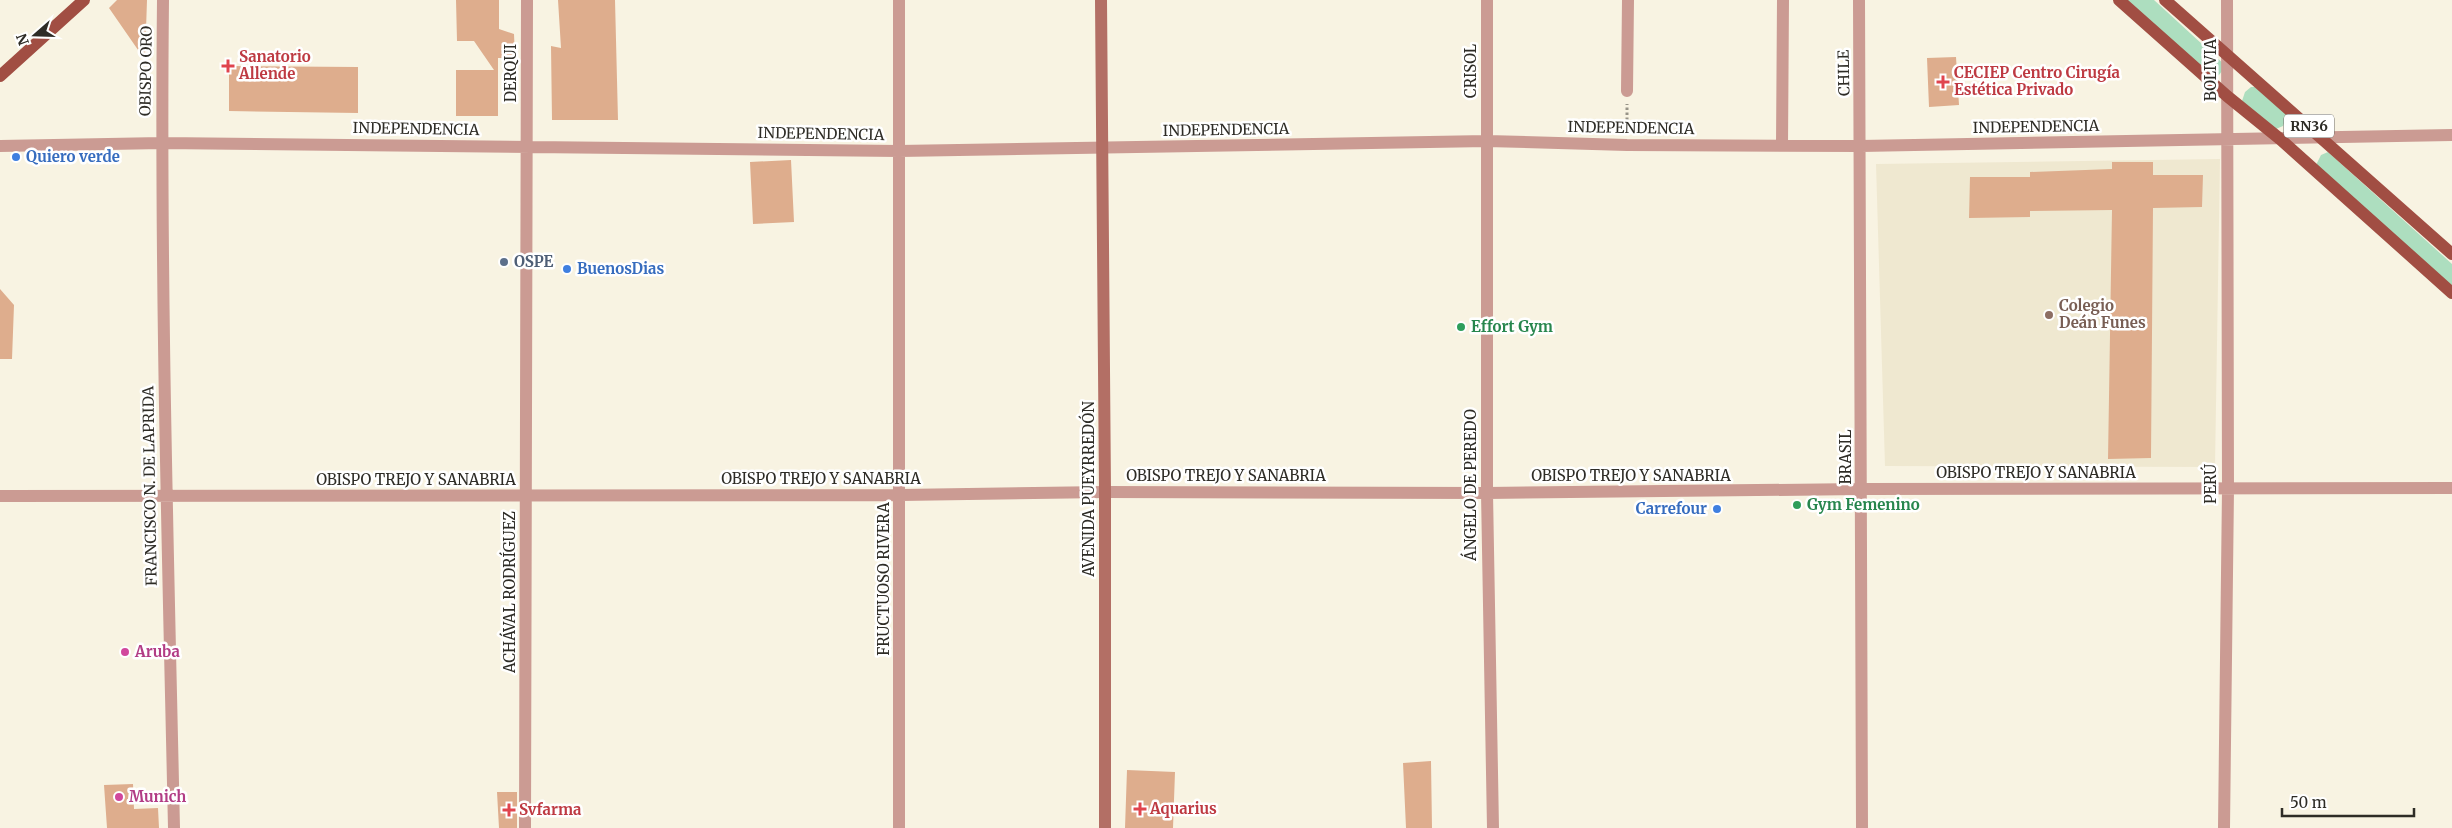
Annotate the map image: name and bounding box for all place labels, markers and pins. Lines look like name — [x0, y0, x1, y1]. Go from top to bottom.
place label: Sanatorio Allende — [238, 47, 311, 83]
marker: Sanatorio Allende — [221, 59, 235, 73]
place label: CECIEP Centro Cirugía Estética Privado — [1954, 63, 2121, 99]
marker: CECIEP Centro Cirugía Estética Privado — [1936, 75, 1950, 89]
place label: Quiero verde — [26, 147, 120, 166]
marker: Quiero verde — [10, 151, 22, 163]
place label: OSPE — [514, 252, 554, 271]
marker: OSPE — [498, 256, 510, 268]
place label: BuenosDias — [577, 259, 665, 278]
marker: BuenosDias — [561, 263, 573, 275]
place label: Colegio Deán Funes — [2059, 296, 2146, 332]
marker: Colegio Deán Funes — [2043, 309, 2055, 321]
place label: Effort Gym — [1471, 317, 1553, 336]
marker: Effort Gym — [1455, 321, 1467, 333]
place label: Gym Femenino — [1807, 495, 1920, 514]
place label: Carrefour — [1636, 499, 1707, 518]
marker: Gym Femenino — [1791, 499, 1803, 511]
marker: Carrefour — [1711, 503, 1723, 515]
place label: Aruba — [134, 642, 180, 661]
marker: Aruba — [119, 646, 131, 658]
place label: Munich — [129, 787, 186, 806]
marker: Munich — [113, 791, 125, 803]
place label: Aquarius — [1149, 799, 1217, 818]
place label: Svfarma — [519, 800, 582, 819]
marker: Aquarius — [1134, 803, 1146, 815]
marker: Svfarma — [503, 804, 515, 816]

